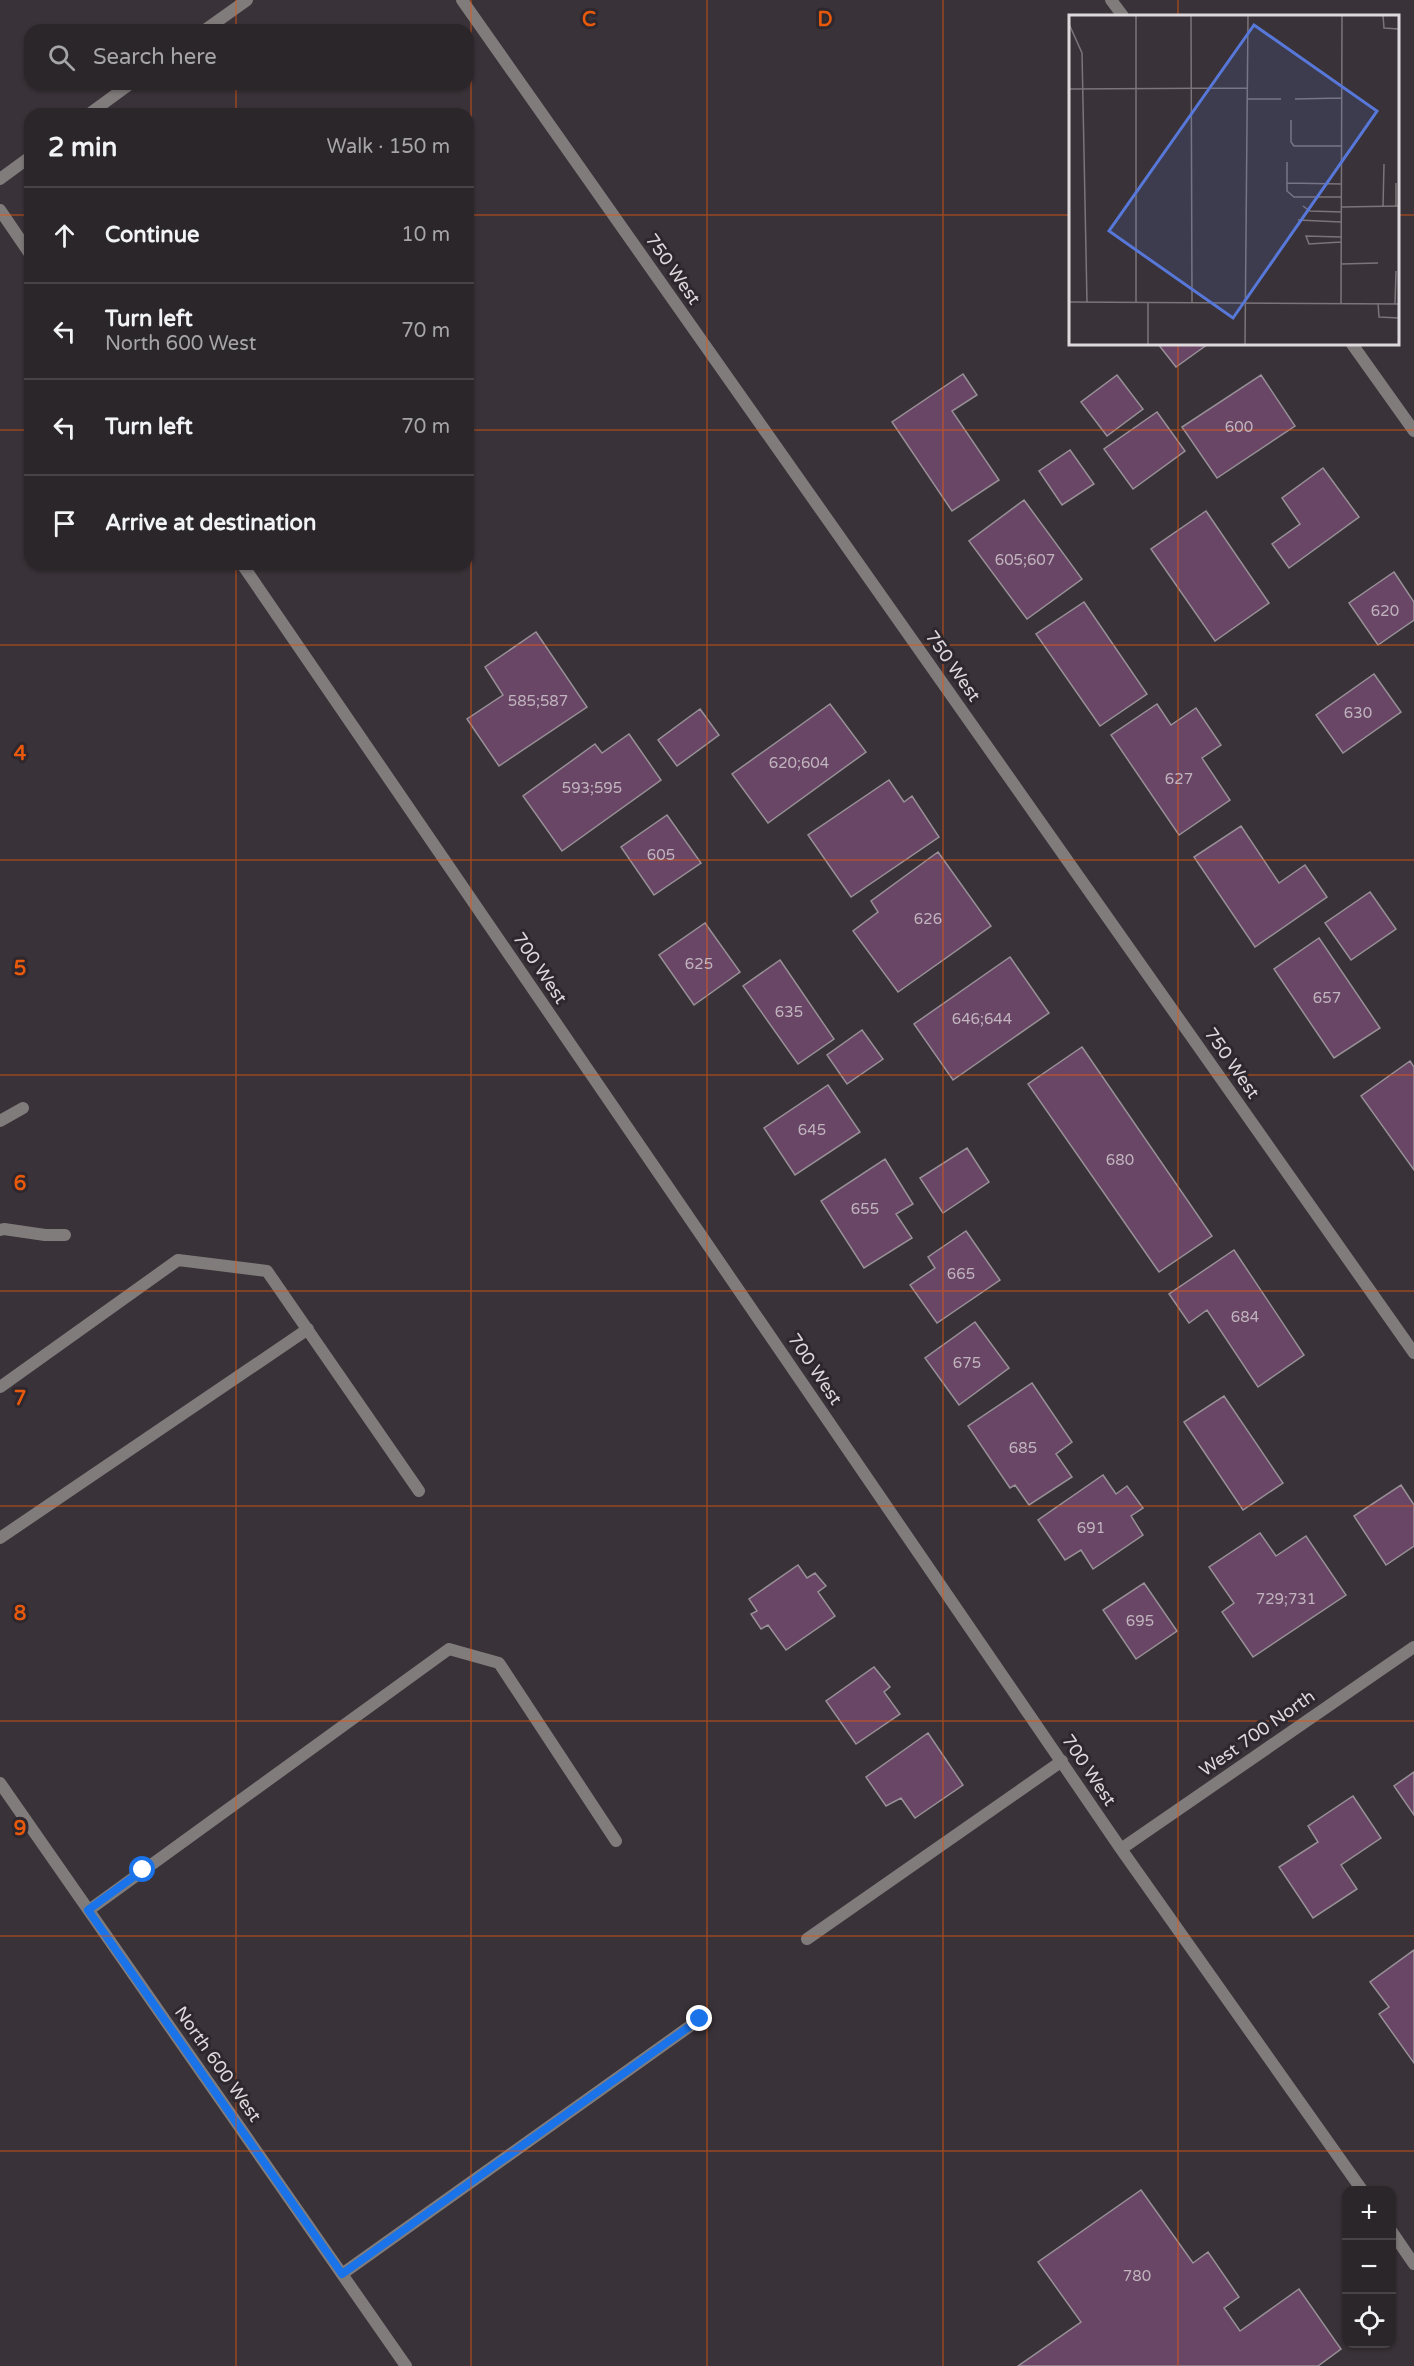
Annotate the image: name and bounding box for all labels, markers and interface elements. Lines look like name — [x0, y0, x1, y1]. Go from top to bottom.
text: C — [582, 8, 596, 32]
text: D — [817, 8, 833, 32]
inset map — [1069, 15, 1399, 345]
search box — [24, 24, 474, 90]
icon: search — [45, 41, 78, 74]
text: Search here — [93, 44, 217, 70]
text: 2 min — [48, 132, 117, 163]
text: Walk · 150 m — [327, 135, 450, 159]
icon: ahead — [48, 219, 81, 252]
text: Continue — [105, 222, 200, 248]
text: 10 m — [401, 223, 450, 247]
street label: 750 West — [641, 229, 705, 309]
text: Turn left — [105, 306, 193, 332]
icon: left — [48, 315, 81, 348]
text: 70 m — [401, 319, 450, 343]
text: North 600 West — [105, 332, 256, 356]
icon: left — [48, 411, 81, 444]
text: Turn left — [105, 414, 193, 440]
text: 70 m — [401, 415, 450, 439]
house number: 600 — [1225, 418, 1253, 436]
icon: arrive — [48, 507, 81, 540]
text: Arrive at destination — [105, 510, 316, 536]
house number: 605;607 — [995, 551, 1055, 569]
house number: 620 — [1371, 602, 1399, 620]
street label: 750 West — [921, 626, 985, 706]
house number: 585;587 — [508, 692, 568, 710]
house number: 630 — [1344, 704, 1372, 722]
text: 4 — [14, 742, 27, 766]
house number: 620;604 — [769, 754, 829, 772]
house number: 627 — [1165, 770, 1193, 788]
house number: 593;595 — [562, 779, 622, 797]
house number: 605 — [647, 846, 675, 864]
house number: 626 — [914, 910, 942, 928]
street label: 700 West — [508, 928, 572, 1008]
house number: 625 — [685, 955, 713, 973]
text: 5 — [14, 957, 26, 981]
house number: 657 — [1313, 989, 1341, 1007]
house number: 635 — [775, 1003, 803, 1021]
house number: 646;644 — [952, 1010, 1012, 1028]
street label: 750 West — [1200, 1023, 1264, 1103]
house number: 645 — [798, 1121, 826, 1139]
house number: 680 — [1106, 1151, 1134, 1169]
text: 6 — [14, 1172, 26, 1196]
house number: 655 — [851, 1200, 879, 1218]
house number: 665 — [947, 1265, 975, 1283]
house number: 684 — [1231, 1308, 1259, 1326]
street label: 700 West — [783, 1329, 847, 1409]
house number: 675 — [953, 1354, 981, 1372]
text: 7 — [14, 1387, 26, 1411]
house number: 685 — [1009, 1439, 1037, 1457]
house number: 691 — [1077, 1519, 1105, 1537]
house number: 729;731 — [1256, 1590, 1316, 1608]
text: 8 — [14, 1602, 26, 1626]
house number: 695 — [1126, 1612, 1154, 1630]
street label: West 700 North — [1195, 1685, 1319, 1781]
street label: 700 West — [1057, 1730, 1121, 1810]
text: 9 — [14, 1817, 26, 1841]
route start — [129, 1856, 155, 1882]
street label: North 600 West — [170, 2002, 266, 2126]
route end — [686, 2005, 712, 2031]
map controls — [1342, 2186, 1396, 2348]
button: + — [1342, 2186, 1396, 2240]
button: − — [1342, 2240, 1396, 2294]
house number: 780 — [1123, 2267, 1151, 2285]
button: locate — [1342, 2294, 1396, 2348]

